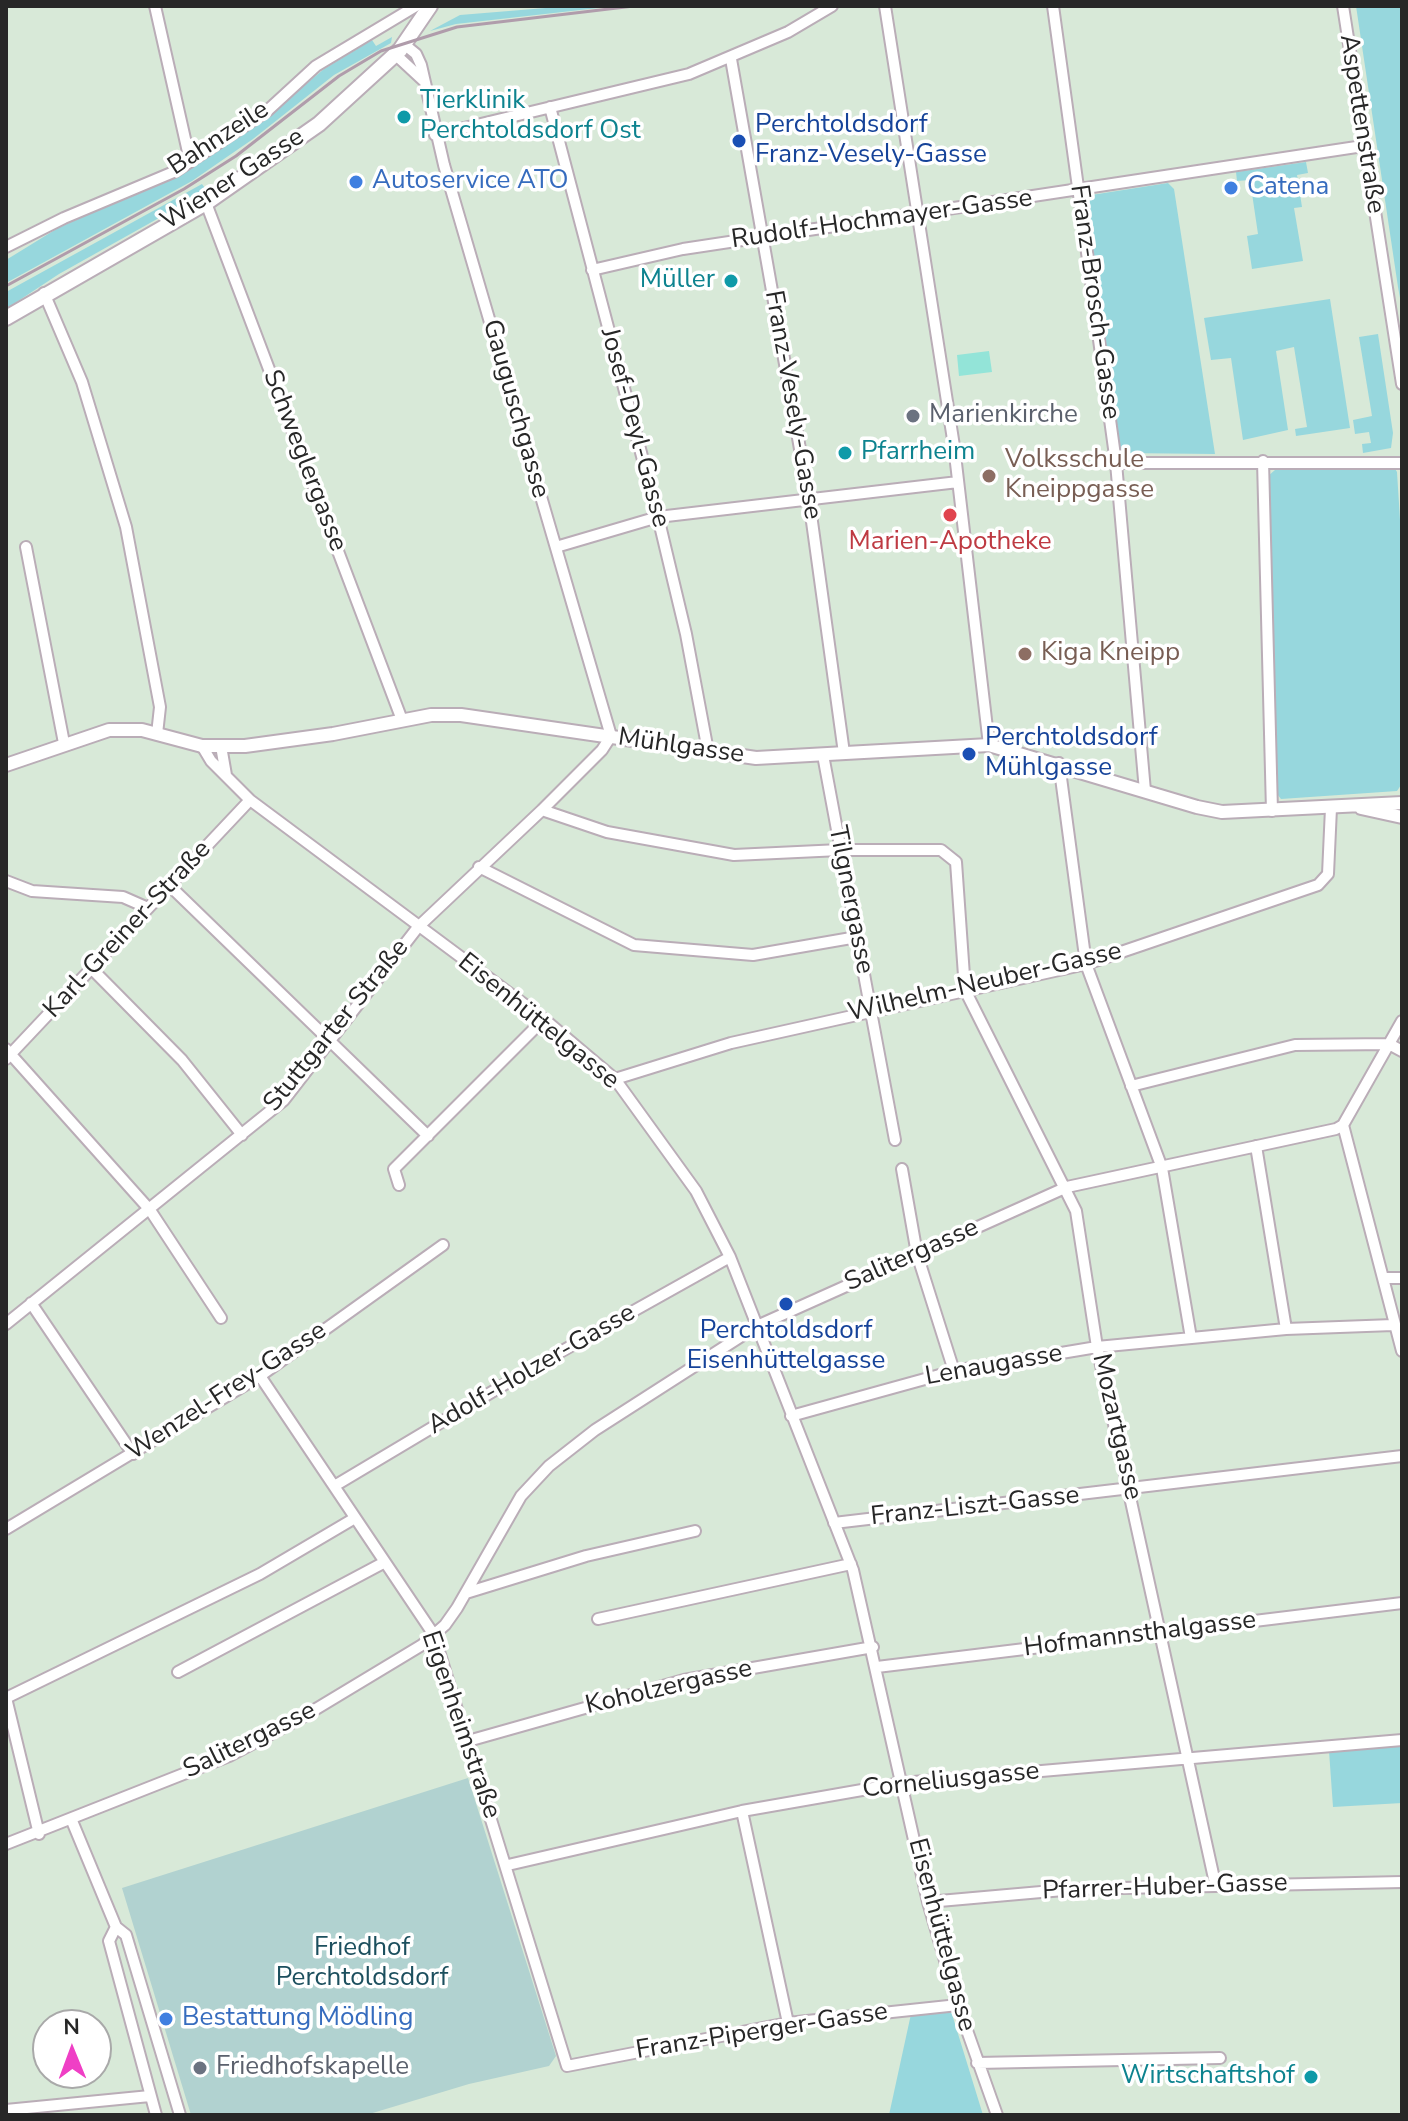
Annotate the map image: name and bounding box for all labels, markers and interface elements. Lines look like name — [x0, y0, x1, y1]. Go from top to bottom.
street label: Aspettenstraße — [1331, 32, 1391, 216]
place label: Tierklinik Perchtoldsdorf Ost — [420, 86, 641, 148]
street label: Bahnzeile — [163, 95, 275, 183]
marker: Tierklinik Perchtoldsdorf Ost — [395, 108, 413, 126]
place label: Perchtoldsdorf Franz-Vesely-Gasse — [755, 110, 987, 172]
street label: Wiener Gasse — [155, 122, 311, 238]
marker: Perchtoldsdorf Franz-Vesely-Gasse — [730, 132, 748, 150]
place label: Autoservice ATO — [372, 166, 569, 198]
place label: Catena — [1247, 172, 1329, 204]
marker: Autoservice ATO — [347, 173, 365, 191]
marker: Catena — [1222, 179, 1240, 197]
street label: Rudolf-Hochmayer-Gasse — [729, 183, 1035, 257]
street label: Franz-Brosch-Gasse — [1062, 183, 1126, 421]
place label: Müller — [640, 265, 715, 297]
marker: Müller — [722, 272, 740, 290]
street label: Franz-Vesely-Gasse — [757, 288, 827, 522]
street label: Gauguschgasse — [475, 316, 555, 502]
street label: Josef-Deyl-Gasse — [592, 325, 676, 531]
street label: Schweglergasse — [255, 366, 353, 556]
place label: Marienkirche — [929, 400, 1078, 432]
marker: Marienkirche — [904, 407, 922, 425]
place label: Pfarrheim — [861, 437, 975, 469]
marker: Pfarrheim — [836, 444, 854, 462]
place label: Volksschule Kneippgasse — [1005, 445, 1154, 506]
marker: Volksschule Kneippgasse — [980, 467, 998, 485]
marker: Marien-Apotheke — [941, 506, 959, 524]
place label: Marien-Apotheke — [848, 527, 1052, 559]
place label: Kiga Kneipp — [1041, 638, 1180, 670]
marker: Kiga Kneipp — [1016, 645, 1034, 663]
street label: Mühlgasse — [616, 723, 746, 771]
place label: Perchtoldsdorf Mühlgasse — [985, 723, 1158, 784]
marker: Perchtoldsdorf Mühlgasse — [960, 745, 978, 763]
street label: Tilgnergasse — [820, 823, 880, 977]
street label: Karl-Greiner-Straße — [38, 835, 218, 1025]
street label: Stuttgarter Straße — [258, 933, 416, 1119]
street label: Wilhelm-Neuber-Gasse — [845, 936, 1125, 1030]
street label: Eisenhüttelgasse — [451, 947, 625, 1097]
street label: Salitergasse — [840, 1213, 984, 1299]
marker: Perchtoldsdorf Eisenhüttelgasse — [777, 1295, 795, 1313]
street label: Adolf-Holzer-Gasse — [423, 1298, 641, 1442]
street label: Wenzel-Frey-Gasse — [121, 1316, 333, 1468]
place label: Perchtoldsdorf Eisenhüttelgasse — [687, 1316, 885, 1378]
street label: Lenaugasse — [923, 1339, 1065, 1393]
street label: Mozartgasse — [1084, 1351, 1148, 1503]
street label: Franz-Liszt-Gasse — [869, 1481, 1081, 1533]
street label: Hofmannsthalgasse — [1022, 1605, 1258, 1665]
street label: Eigenheimstraße — [413, 1627, 507, 1823]
street label: Koholzergasse — [583, 1654, 755, 1722]
street label: Salitergasse — [179, 1696, 321, 1786]
street label: Corneliusgasse — [861, 1756, 1041, 1806]
street label: Eisenhüttelgasse — [900, 1835, 982, 2035]
street label: Pfarrer-Huber-Gasse — [1042, 1868, 1288, 1908]
park label: Friedhof Perchtoldsdorf — [276, 1933, 448, 1994]
street label: Franz-Piperger-Gasse — [634, 1997, 890, 2067]
place label: Bestattung Mödling — [182, 2003, 413, 2035]
north arrow — [32, 2009, 112, 2089]
marker: Bestattung Mödling — [157, 2010, 175, 2028]
text: N — [63, 2012, 80, 2042]
place label: Friedhofskapelle — [216, 2052, 409, 2084]
marker: Friedhofskapelle — [191, 2059, 209, 2077]
place label: Wirtschaftshof — [1121, 2061, 1295, 2093]
marker: Wirtschaftshof — [1302, 2068, 1320, 2086]

